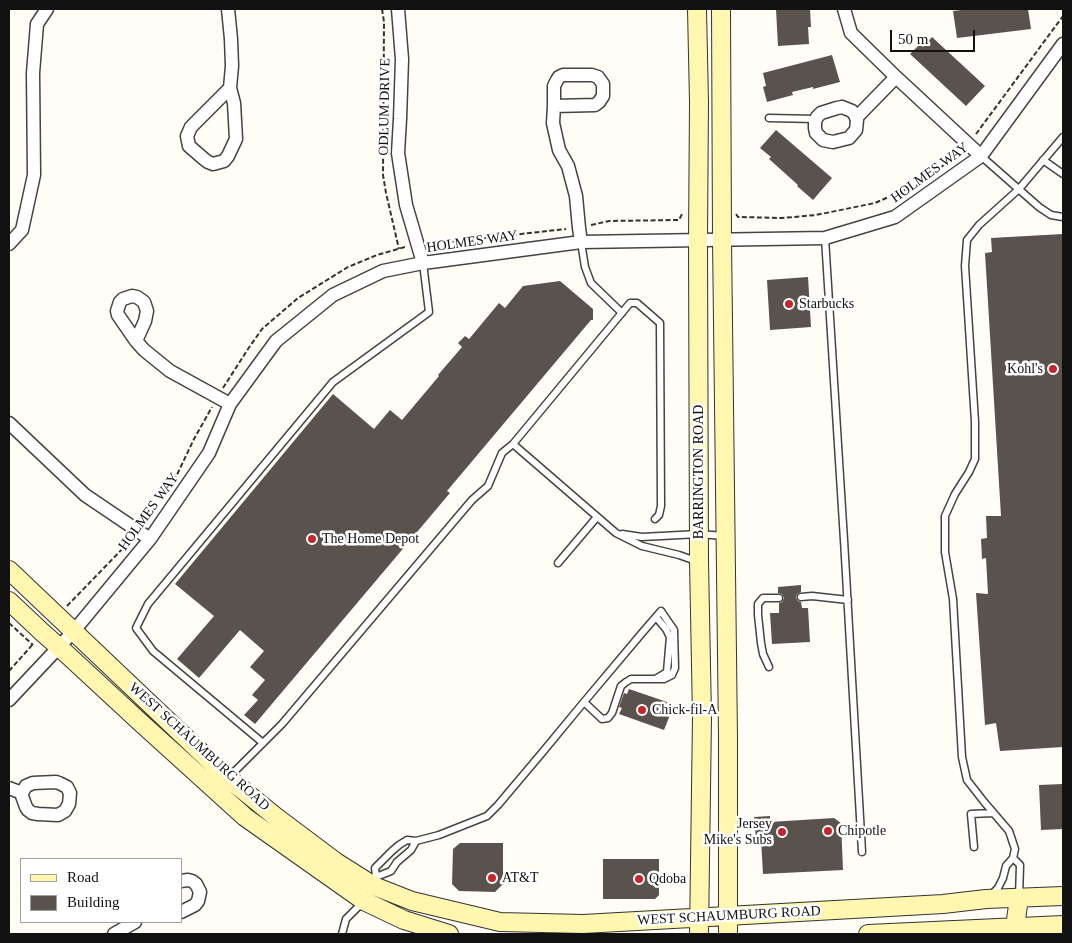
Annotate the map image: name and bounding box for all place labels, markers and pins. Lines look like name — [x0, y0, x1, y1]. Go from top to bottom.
place label: Starbucks — [799, 296, 854, 312]
marker: Starbucks — [783, 298, 795, 310]
place label: Kohl's — [1007, 361, 1043, 377]
marker: Kohl's — [1047, 363, 1059, 375]
place label: The Home Depot — [322, 531, 419, 547]
marker: The Home Depot — [306, 533, 318, 545]
place label: Chick-fil-A — [652, 702, 717, 718]
marker: Chick-fil-A — [636, 704, 648, 716]
place label: Jersey Mike's Subs — [704, 816, 772, 849]
place label: Chipotle — [838, 823, 886, 839]
marker: Chipotle — [822, 825, 834, 837]
marker: Jersey Mike's Subs — [776, 826, 788, 838]
place label: AT&T — [502, 870, 539, 886]
place label: Qdoba — [649, 871, 686, 887]
marker: AT&T — [486, 872, 498, 884]
marker: Qdoba — [633, 873, 645, 885]

